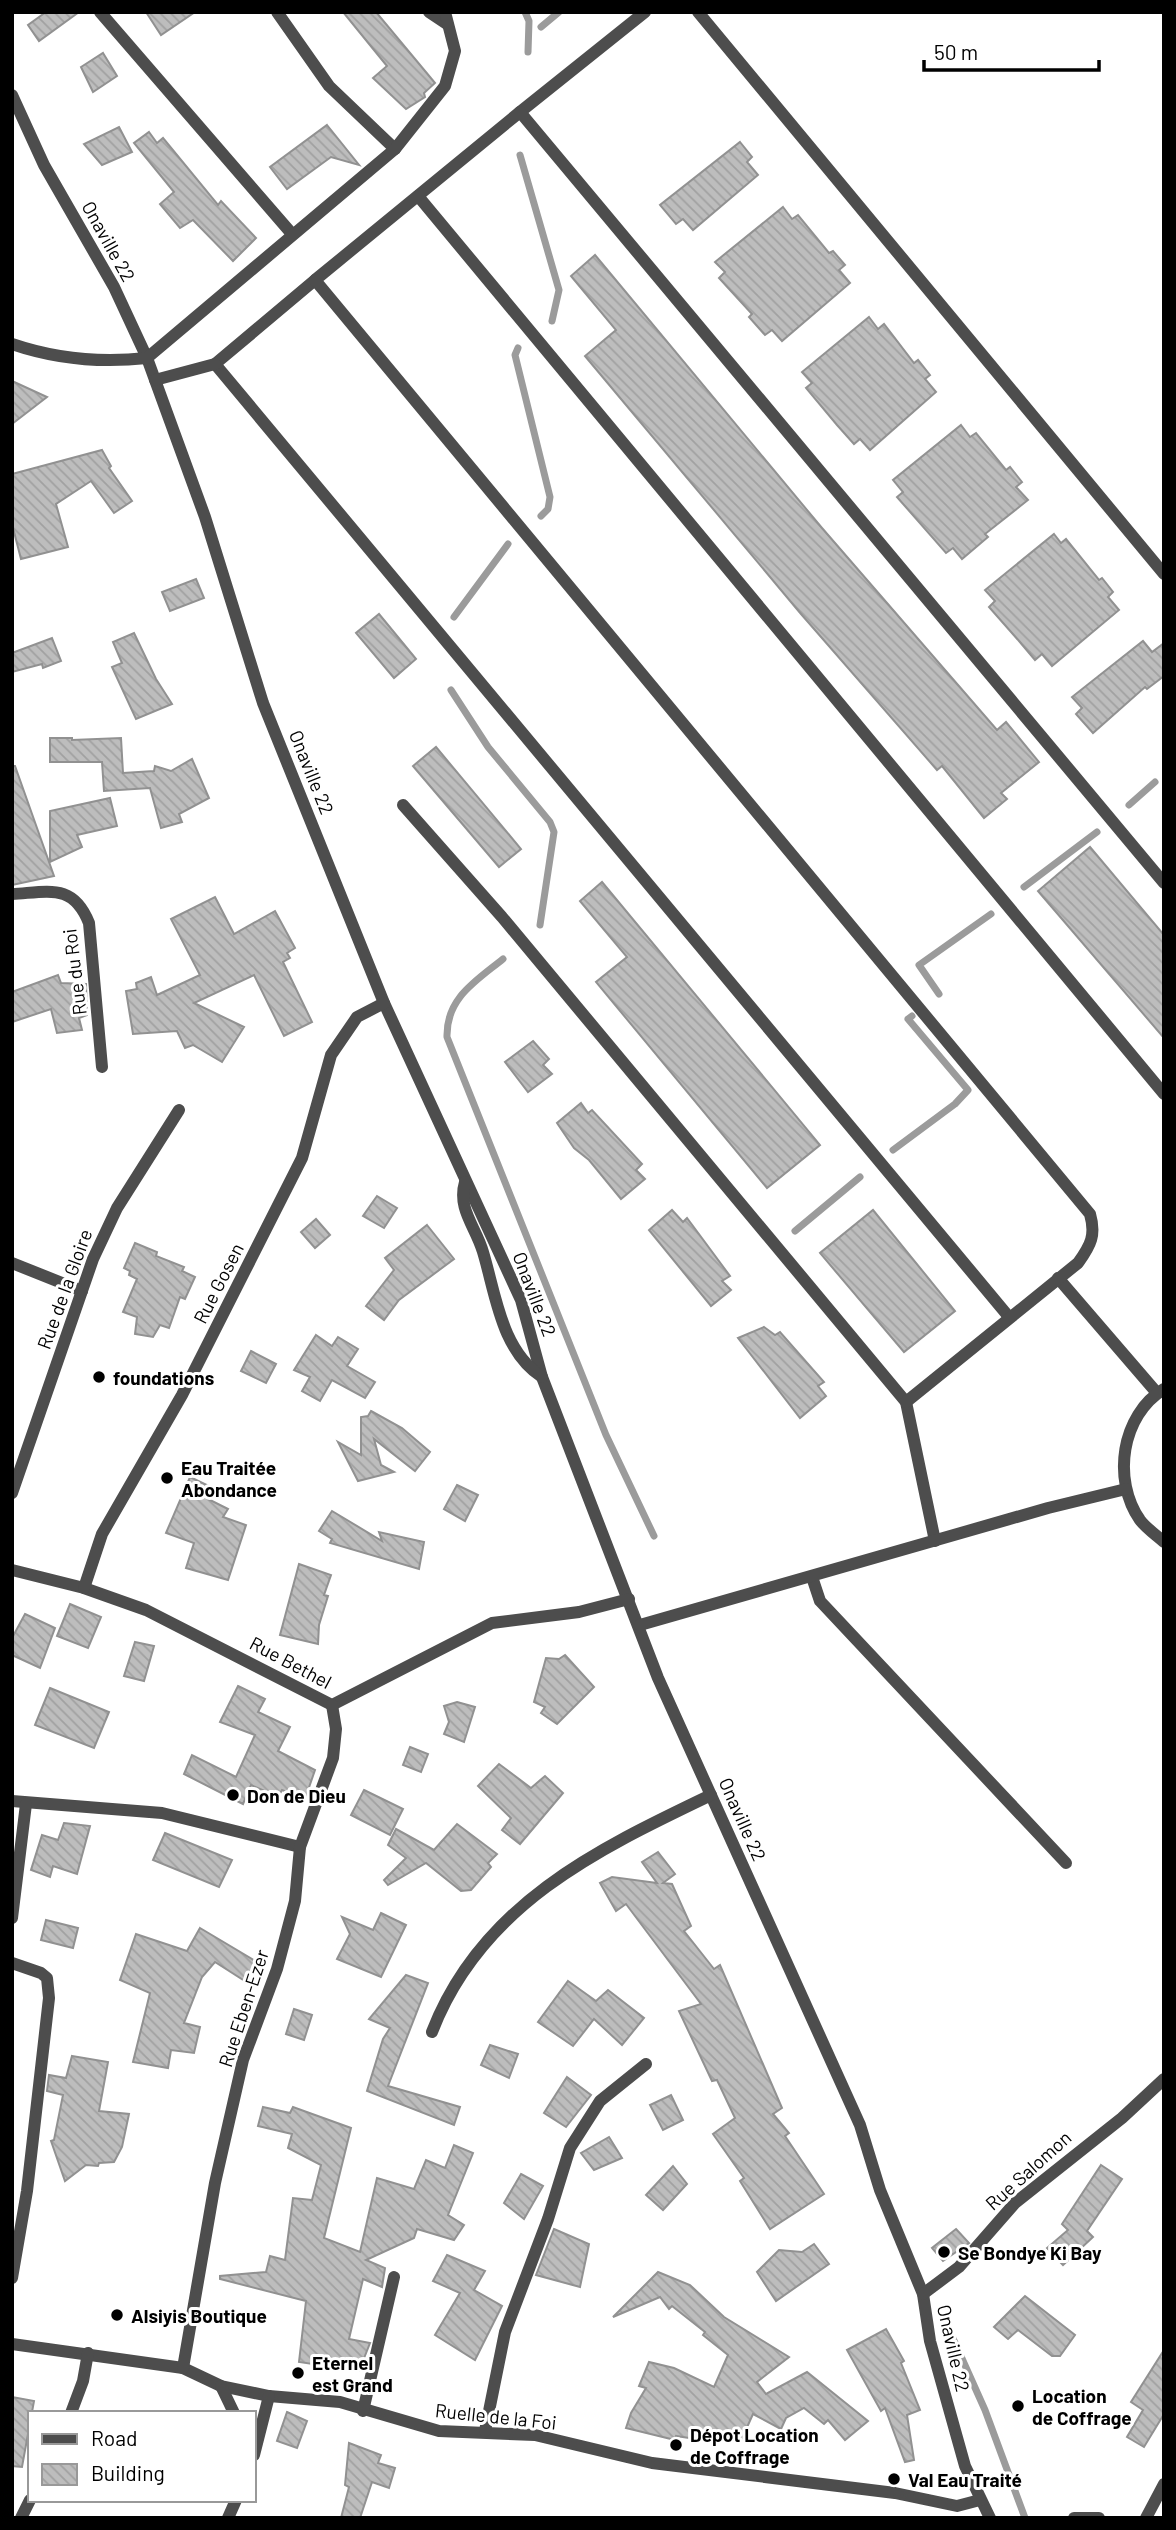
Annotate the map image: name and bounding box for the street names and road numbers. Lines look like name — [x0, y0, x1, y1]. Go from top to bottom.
street label: Onaville 22 — [77, 197, 141, 285]
street label: Onaville 22 — [285, 727, 339, 817]
street label: Rue du Roi — [57, 927, 91, 1017]
street label: Rue de la Gloire — [32, 1226, 96, 1352]
street label: Rue Gosen — [188, 1239, 248, 1327]
street label: Onaville 22 — [508, 1249, 562, 1339]
street label: Rue Bethel — [246, 1631, 336, 1693]
street label: Onaville 22 — [714, 1774, 772, 1864]
street label: Rue Eben-Ezer — [213, 1946, 273, 2070]
street label: Rue Salomon — [980, 2126, 1076, 2214]
street label: Onaville 22 — [933, 2302, 975, 2394]
street label: Ruelle de la Foi — [434, 2398, 558, 2434]

